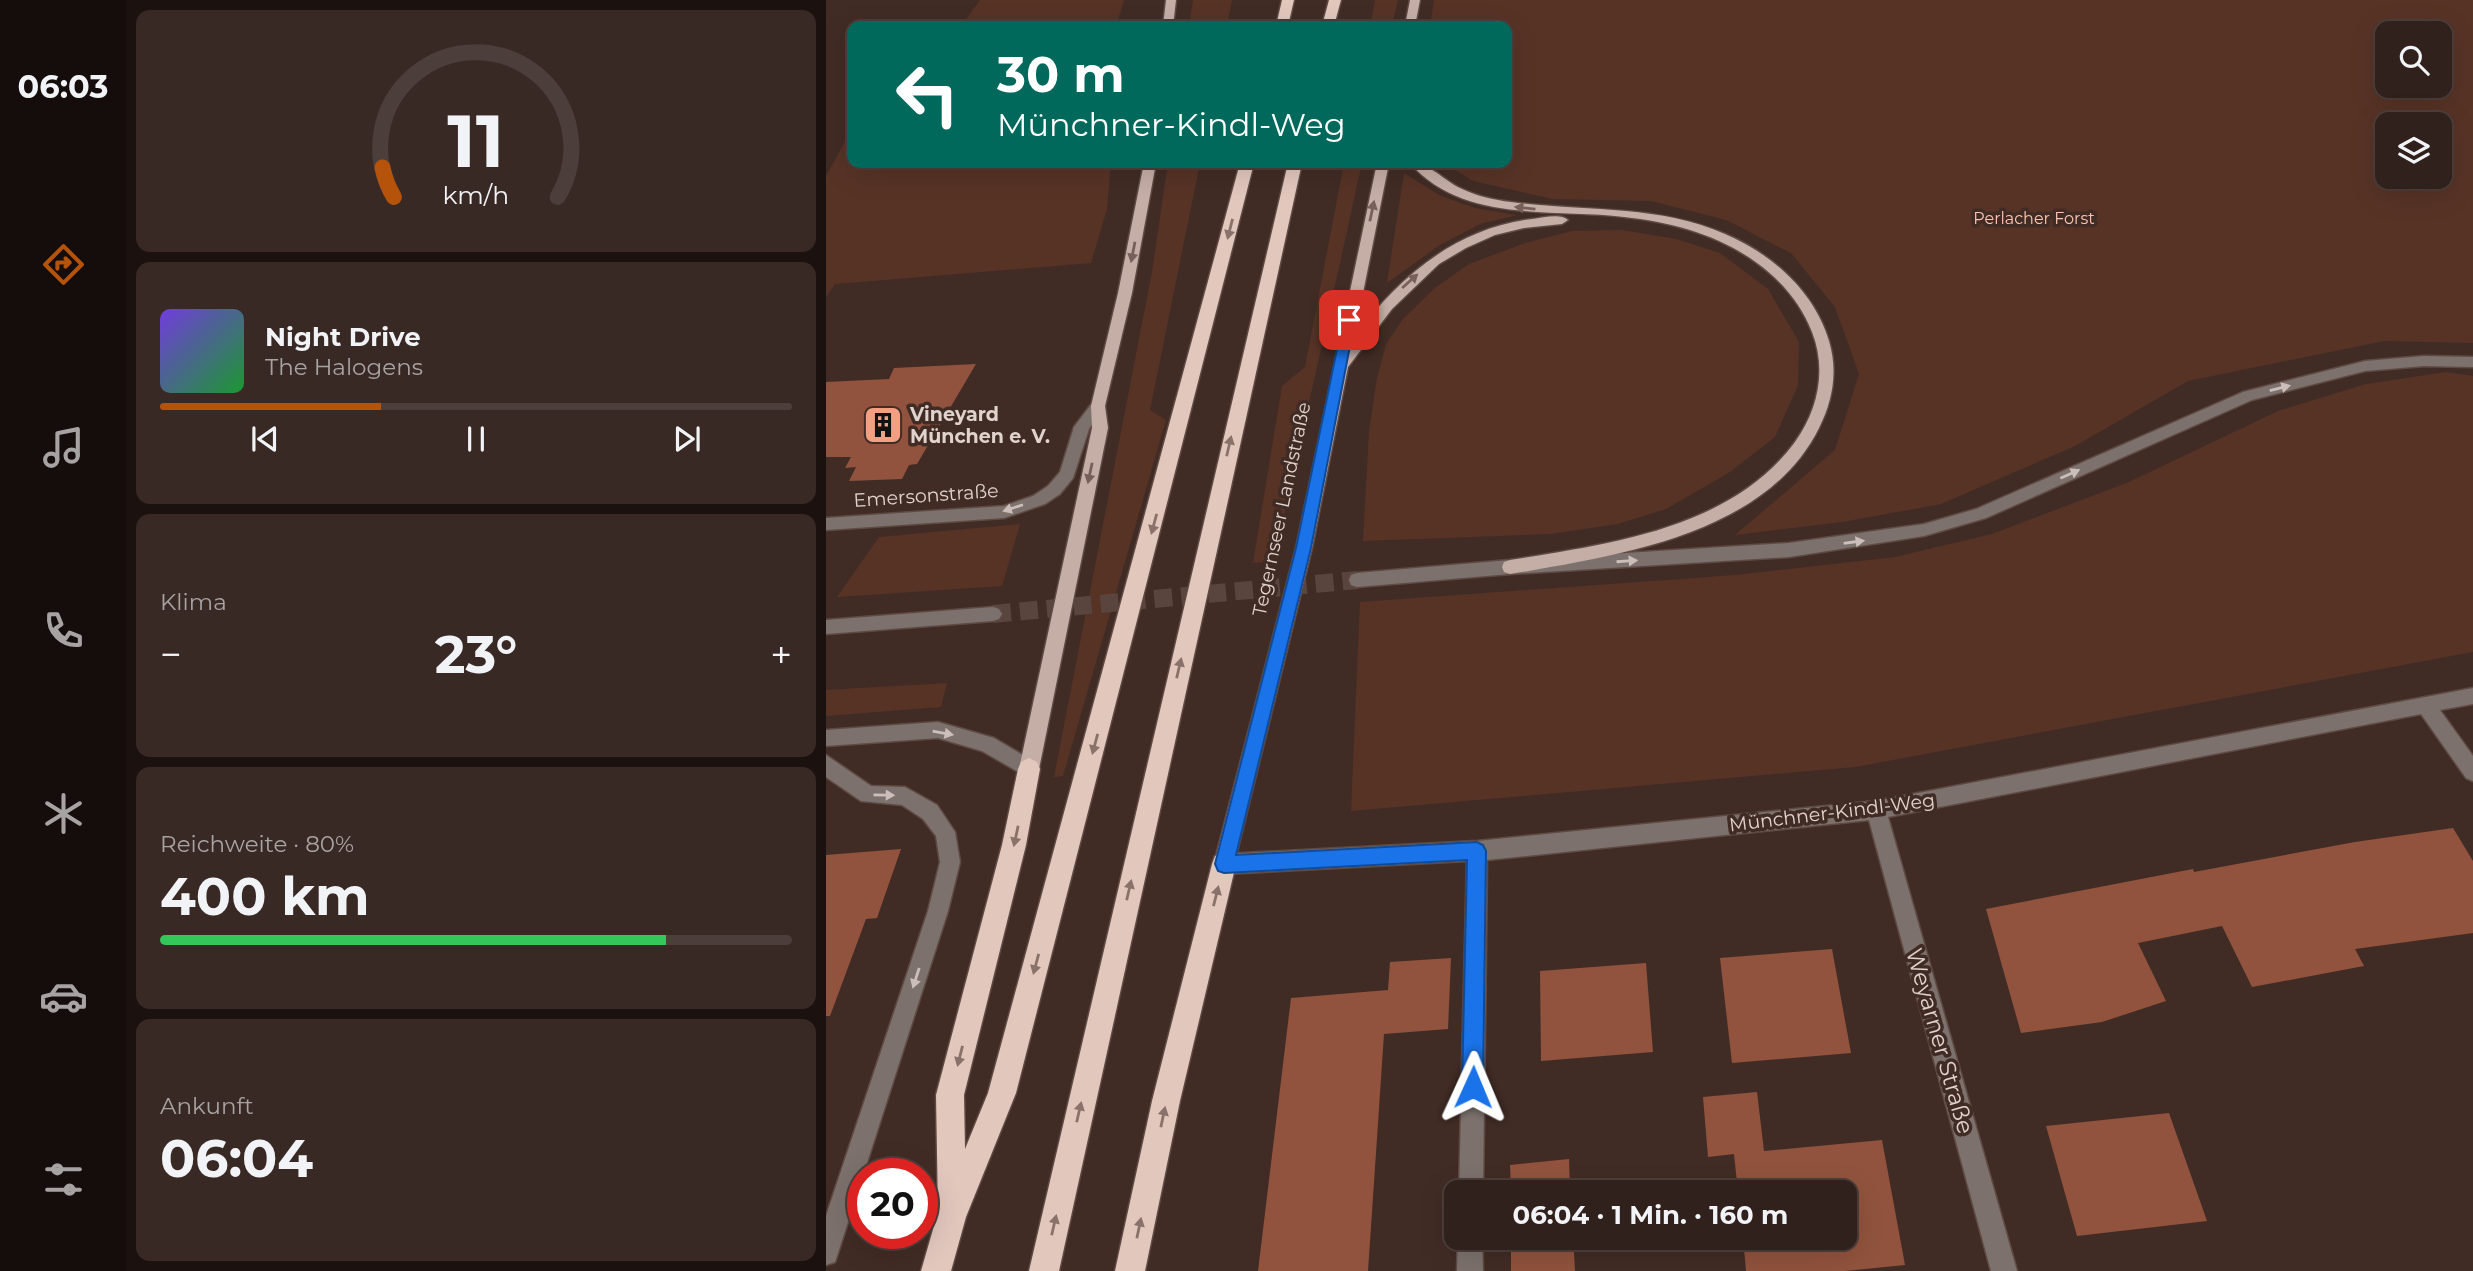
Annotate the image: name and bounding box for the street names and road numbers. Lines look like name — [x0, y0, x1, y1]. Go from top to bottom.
street label: Tegernseer Landstraße — [1248, 400, 1315, 618]
street label: Emersonstraße — [853, 479, 999, 512]
street label: Münchner-Kindl-Weg — [1728, 788, 1936, 837]
street label: Weyarner Straße — [1900, 945, 1980, 1137]

